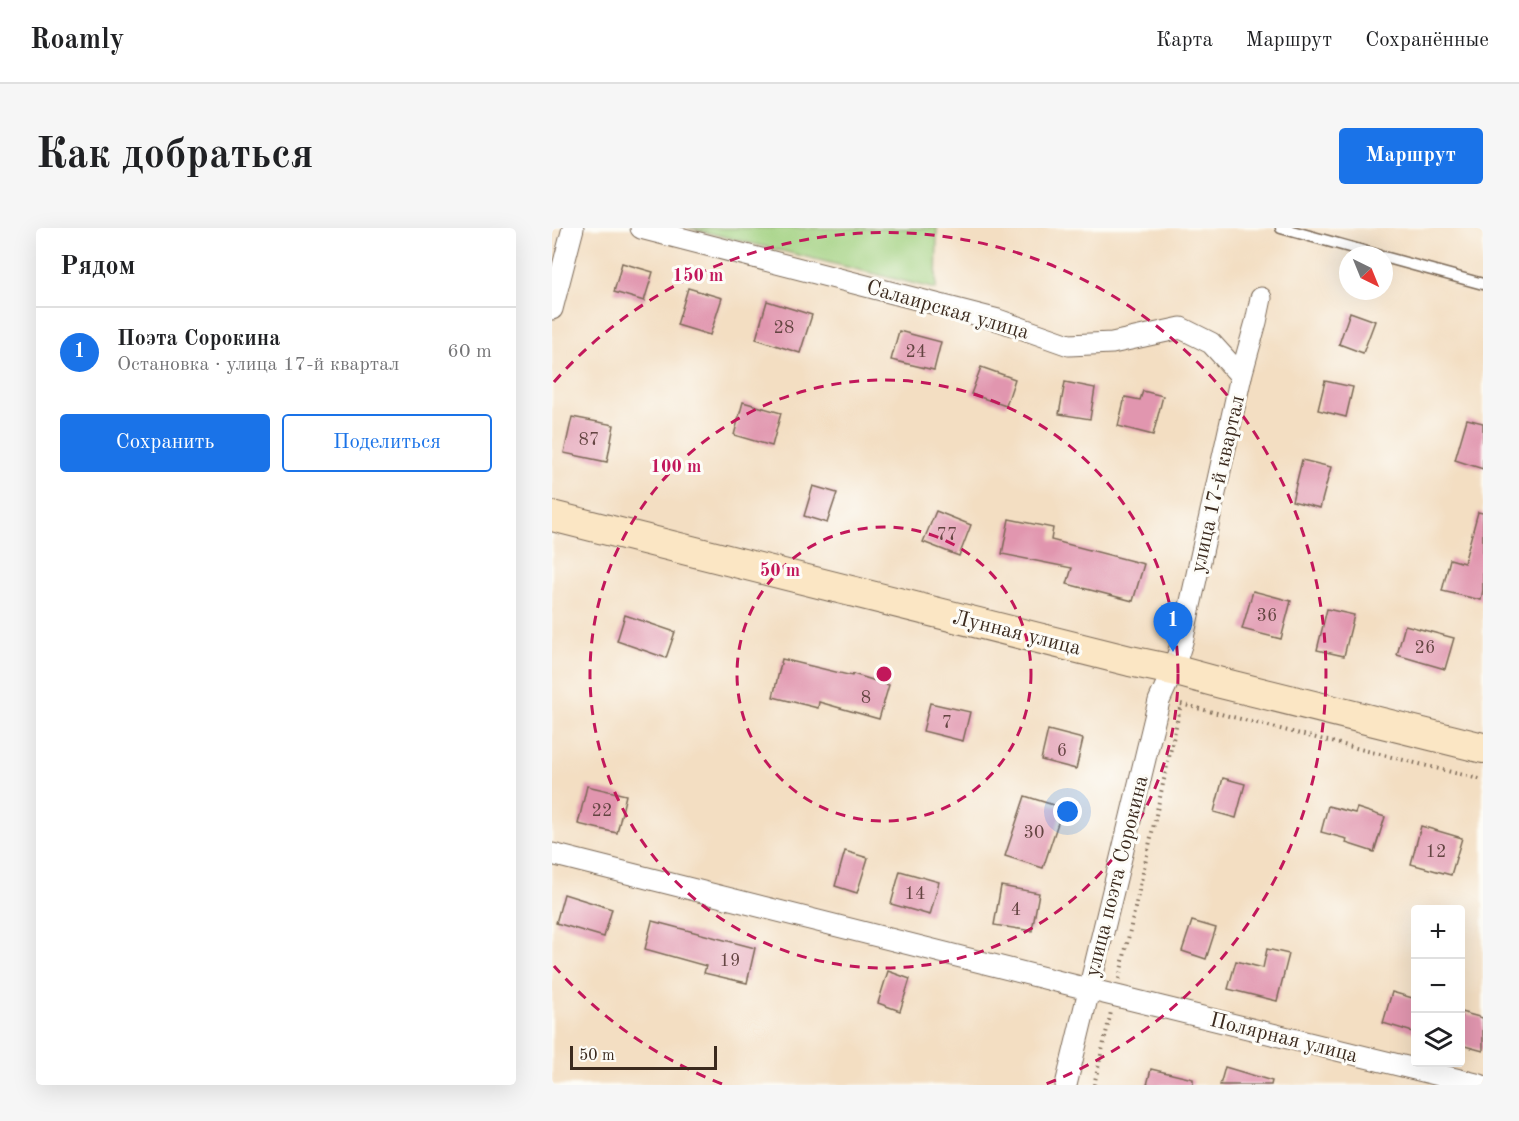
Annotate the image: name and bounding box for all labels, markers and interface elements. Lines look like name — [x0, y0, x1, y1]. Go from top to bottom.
text: Roamly — [30, 27, 124, 55]
text: Карта — [1156, 30, 1213, 51]
text: Маршрут — [1246, 30, 1332, 51]
text: Сохранённые — [1365, 30, 1489, 51]
button: Маршрут — [1339, 128, 1483, 184]
text: Как добраться — [36, 135, 313, 177]
north arrow — [1339, 246, 1393, 300]
text: Рядом — [60, 254, 135, 280]
text: 150 m — [673, 267, 723, 285]
street label: Салаирская улица — [864, 277, 1031, 344]
house number: 28 — [774, 319, 794, 337]
text: Поэта Сорокина — [117, 328, 280, 350]
text: 1 — [74, 342, 85, 362]
text: 60 m — [447, 342, 492, 362]
house number: 24 — [906, 343, 926, 361]
text: Остановка · улица 17-й квартал — [117, 355, 399, 375]
street label: улица 17-й квартал — [1188, 393, 1249, 575]
button: Сохранить — [60, 414, 270, 472]
button: Поделиться — [282, 414, 492, 472]
house number: 87 — [579, 431, 599, 449]
text: 100 m — [651, 458, 701, 476]
house number: 77 — [937, 526, 957, 544]
text: 50 m — [760, 562, 800, 580]
pin: 1 — [1154, 602, 1192, 652]
street label: Лунная улица — [950, 607, 1083, 660]
house number: 36 — [1257, 607, 1277, 625]
house number: 26 — [1415, 639, 1435, 657]
centre of rings — [874, 664, 894, 684]
house number: 8 — [861, 689, 871, 707]
house number: 7 — [942, 714, 952, 732]
house number: 6 — [1057, 742, 1067, 760]
street label: улица поэта Сорокина — [1082, 774, 1153, 979]
your location — [1053, 797, 1082, 826]
house number: 22 — [592, 802, 612, 820]
house number: 30 — [1024, 824, 1044, 842]
house number: 12 — [1426, 843, 1446, 861]
house number: 14 — [905, 885, 925, 903]
house number: 4 — [1011, 901, 1021, 919]
map controls — [1411, 905, 1465, 1067]
button: + — [1411, 905, 1465, 959]
house number: 19 — [720, 952, 740, 970]
button: − — [1411, 959, 1465, 1013]
street label: Полярная улица — [1207, 1010, 1360, 1067]
button: layers — [1411, 1013, 1465, 1067]
scale bar — [570, 1043, 717, 1070]
text: 50 m — [579, 1048, 615, 1064]

